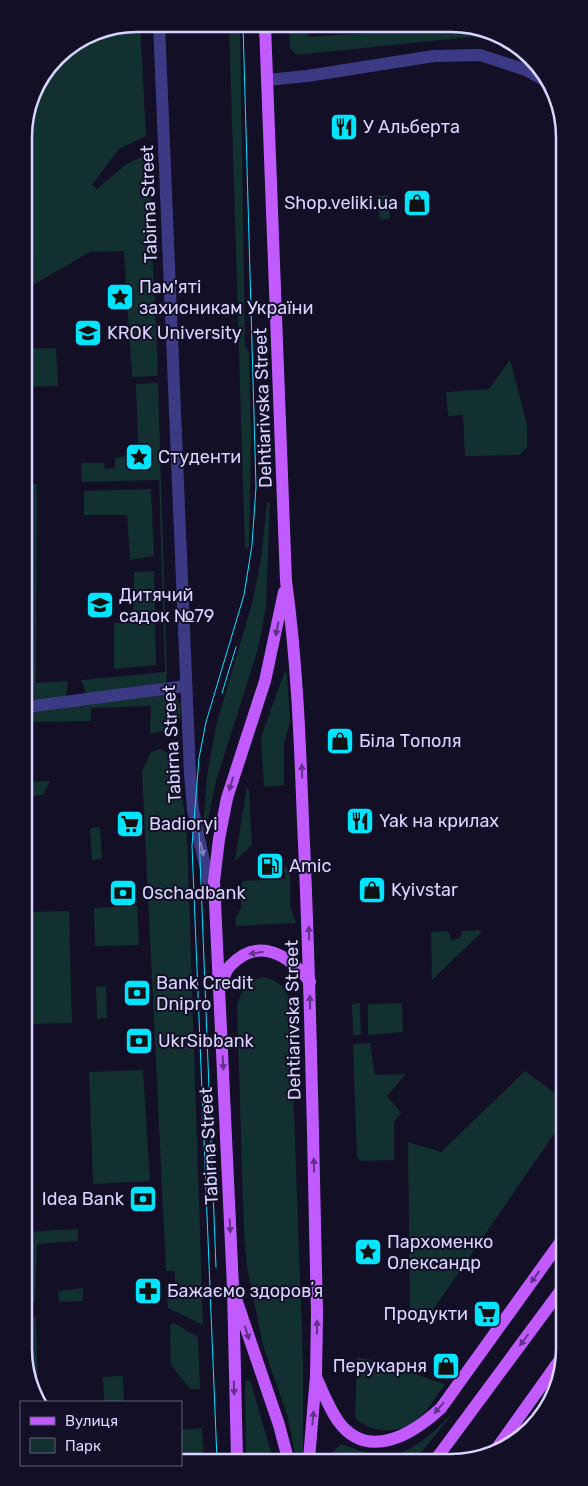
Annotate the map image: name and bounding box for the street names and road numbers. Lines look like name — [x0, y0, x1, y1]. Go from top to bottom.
street label: Tabirna Street — [136, 145, 162, 263]
street label: Dehtiarivska Street — [249, 328, 277, 488]
street label: Tabirna Street — [158, 685, 186, 803]
street label: Dehtiarivska Street — [281, 940, 305, 1100]
street label: Tabirna Street — [195, 1087, 223, 1205]

